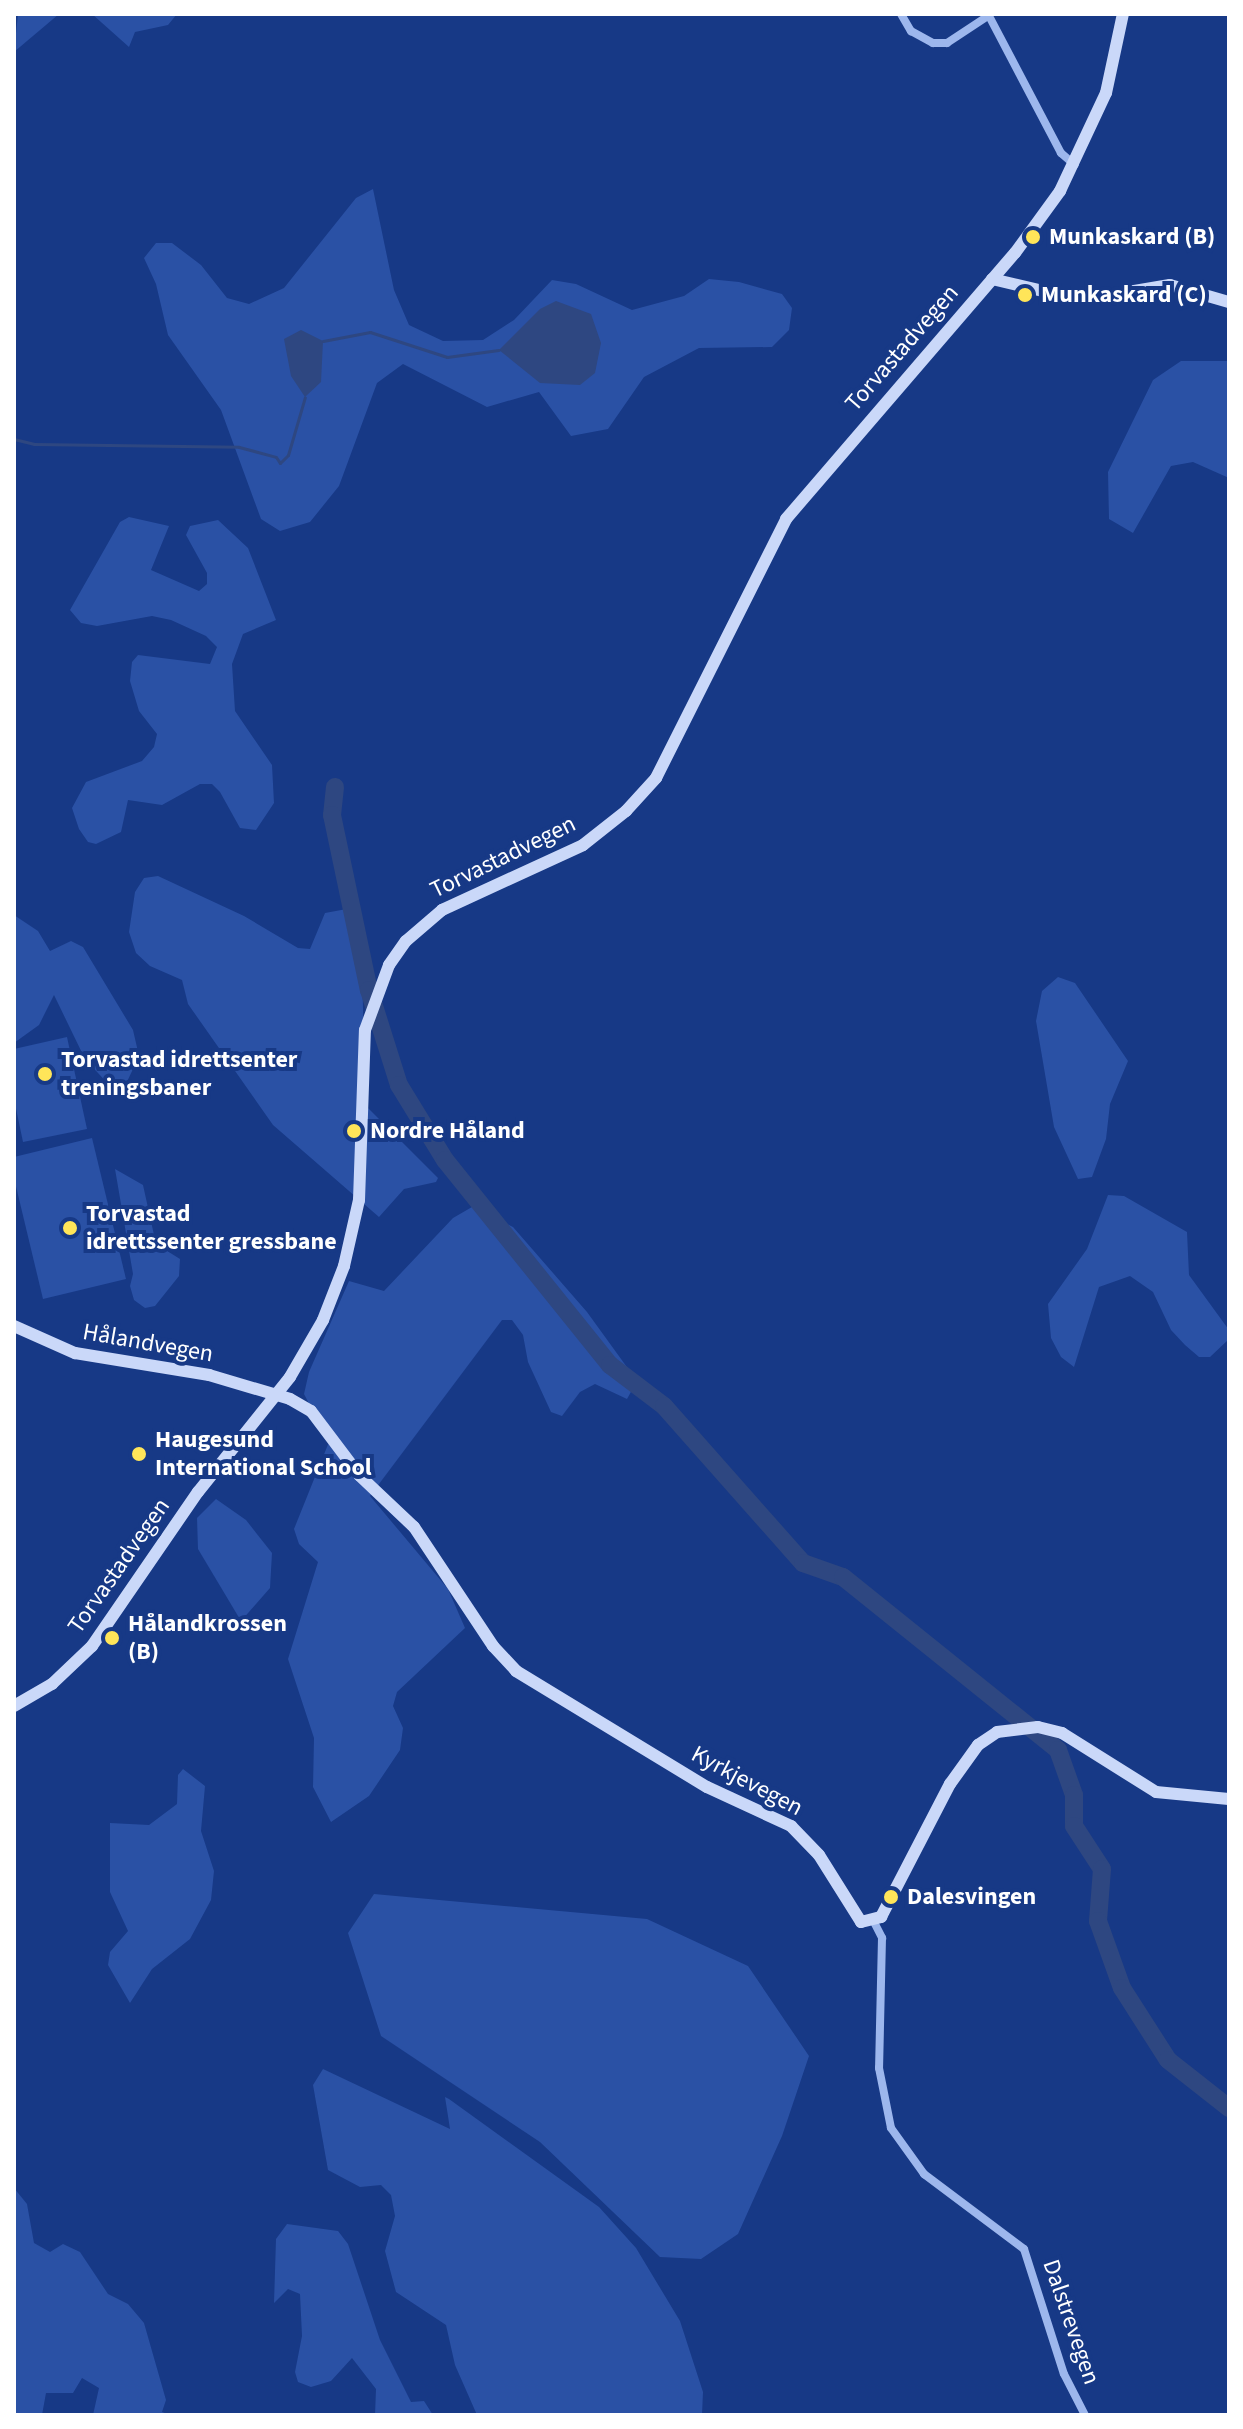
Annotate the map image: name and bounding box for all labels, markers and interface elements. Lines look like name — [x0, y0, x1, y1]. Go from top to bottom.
place label: Munkaskard (B) — [1049, 223, 1215, 251]
marker: Munkaskard (B) — [1024, 228, 1042, 246]
street label: Torvastadvegen — [839, 279, 965, 417]
place label: Munkaskard (C) — [1041, 281, 1207, 309]
marker: Munkaskard (C) — [1016, 286, 1034, 304]
street label: Torvastadvegen — [426, 809, 580, 905]
place label: Torvastad idrettsenter treningsbaner — [61, 1046, 297, 1102]
marker: Torvastad idrettsenter treningsbaner — [36, 1065, 54, 1083]
place label: Nordre Håland — [370, 1117, 525, 1145]
marker: Nordre Håland — [345, 1122, 363, 1140]
place label: Torvastad idrettssenter gressbane — [86, 1200, 337, 1256]
marker: Torvastad idrettssenter gressbane — [61, 1219, 79, 1237]
street label: Hålandvegen — [81, 1317, 215, 1369]
place label: Haugesund International School — [155, 1426, 372, 1482]
marker: Haugesund International School — [130, 1445, 148, 1463]
street label: Torvastadvegen — [62, 1493, 176, 1639]
place label: Hålandkrossen (B) — [128, 1610, 287, 1666]
marker: Hålandkrossen (B) — [103, 1629, 121, 1647]
street label: Kyrkjevegen — [686, 1740, 808, 1822]
place label: Dalesvingen — [907, 1883, 1036, 1911]
marker: Dalesvingen — [882, 1888, 900, 1906]
street label: Dalstrevegen — [1036, 2256, 1106, 2388]

